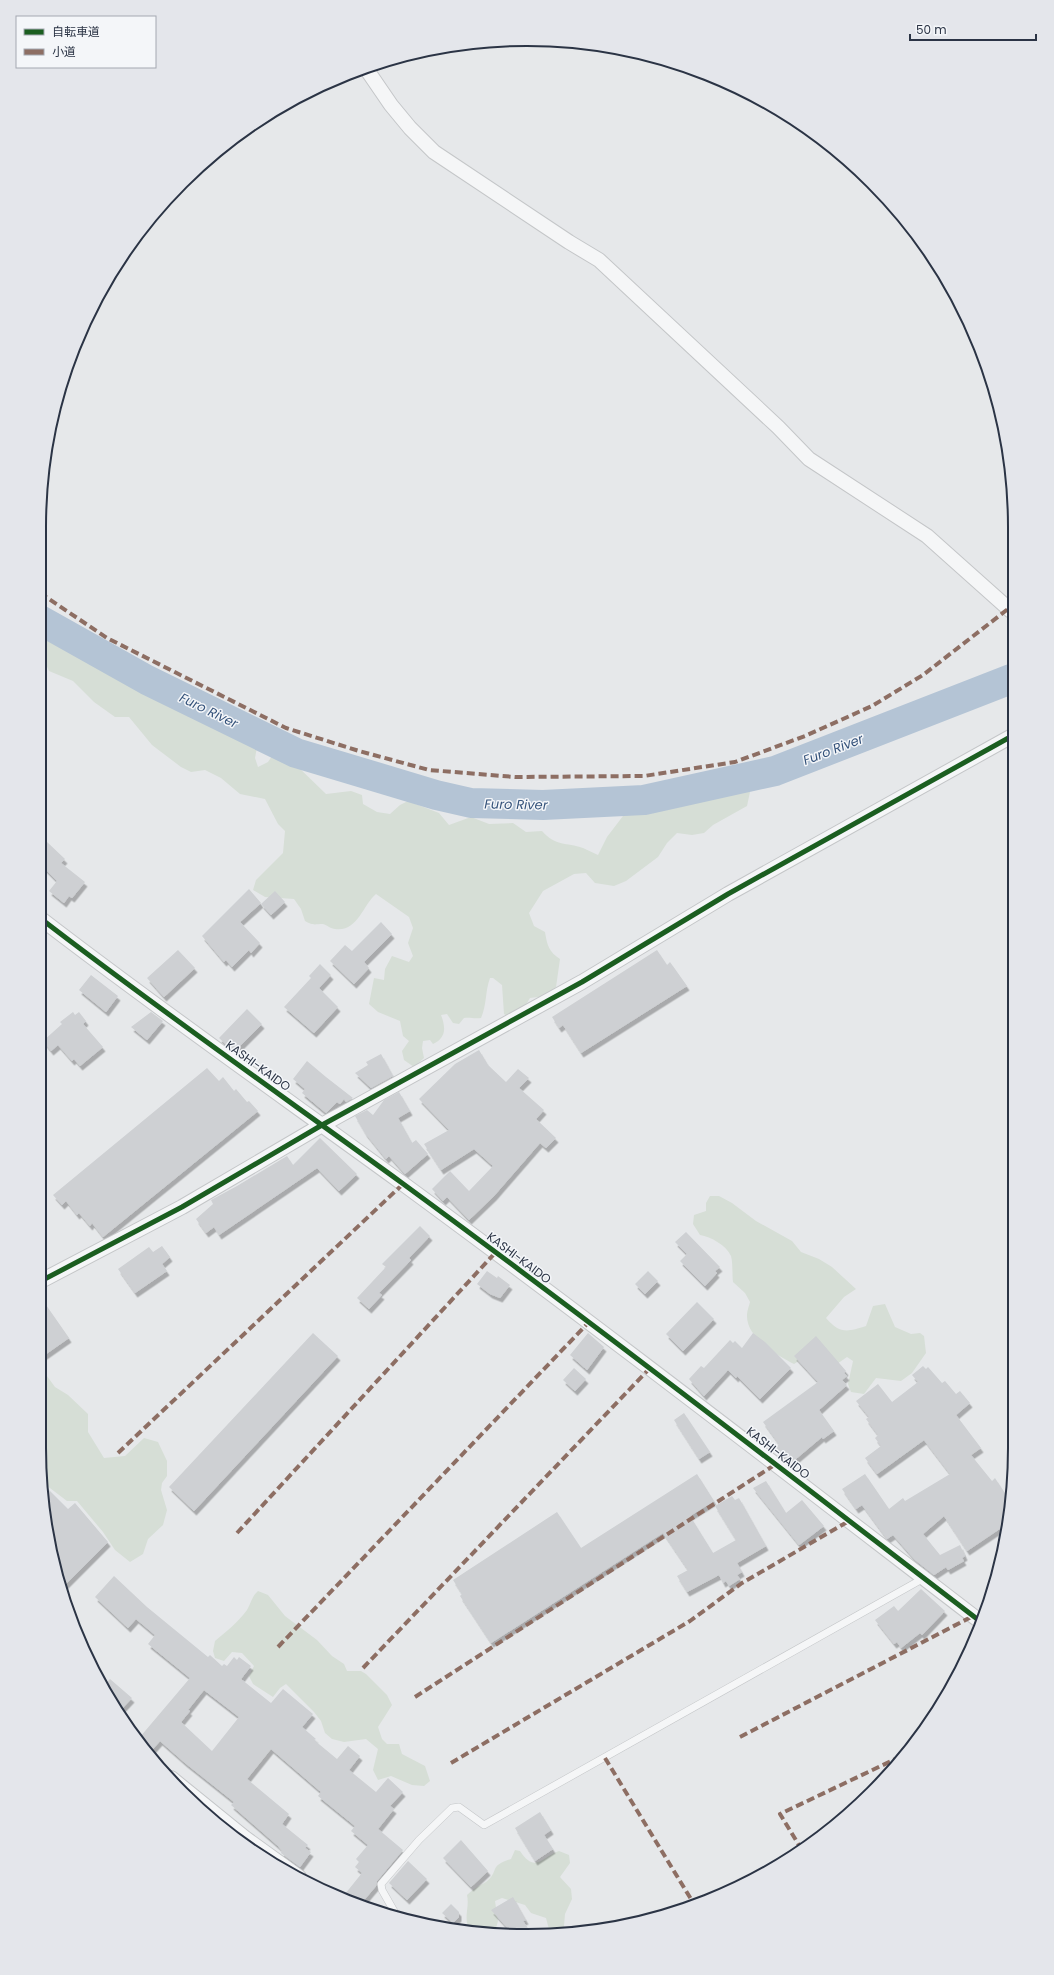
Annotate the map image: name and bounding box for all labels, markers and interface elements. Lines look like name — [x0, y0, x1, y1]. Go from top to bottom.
legend — [16, 16, 156, 68]
scale bar — [910, 16, 1036, 42]
text: 50 m — [916, 21, 947, 38]
text: 自転車道 — [52, 23, 100, 40]
text: 小道 — [52, 43, 76, 60]
water label: Furo River — [176, 688, 242, 733]
water label: Furo River — [800, 729, 867, 770]
water label: Furo River — [484, 794, 549, 815]
street label: KASHI-KAIDO — [222, 1036, 294, 1095]
street label: KASHI-KAIDO — [484, 1228, 555, 1287]
street label: KASHI-KAIDO — [743, 1422, 814, 1483]

